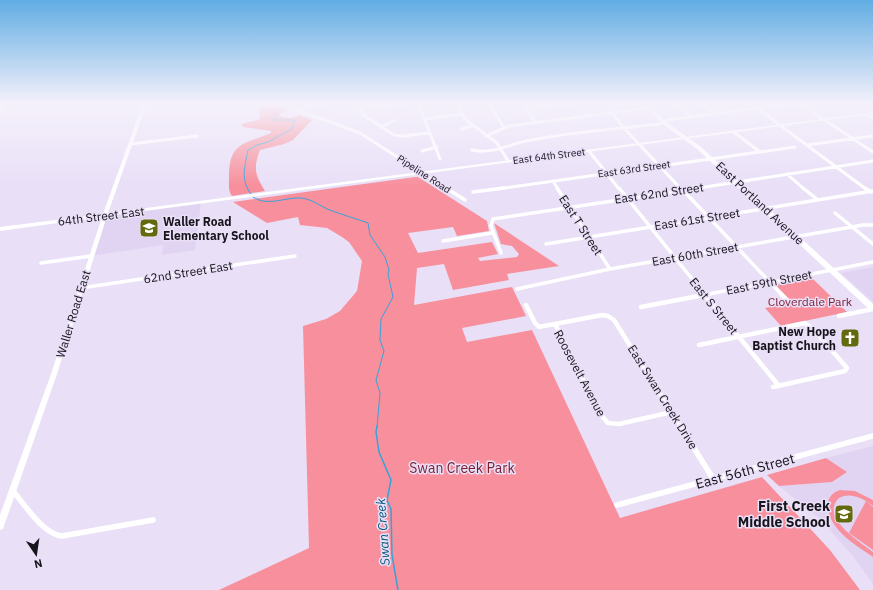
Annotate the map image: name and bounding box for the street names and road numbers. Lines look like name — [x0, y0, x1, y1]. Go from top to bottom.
street label: East 64th Street — [512, 145, 586, 167]
street label: Pipeline Road — [395, 152, 453, 196]
street label: East 63rd Street — [597, 157, 672, 181]
street label: East Portland Avenue — [713, 158, 807, 248]
street label: East 62nd Street — [613, 179, 705, 207]
street label: East T Street — [556, 192, 606, 258]
street label: 64th Street East — [57, 203, 145, 229]
street label: East 61st Street — [653, 205, 741, 233]
street label: East 60th Street — [651, 239, 739, 269]
street label: 62nd Street East — [142, 258, 234, 286]
street label: East 59th Street — [725, 266, 813, 298]
street label: Waller Road East — [53, 268, 93, 360]
street label: East S Street — [686, 274, 742, 338]
street label: Roosevelt Avenue — [551, 327, 609, 419]
street label: East Swan Creek Drive — [625, 342, 701, 452]
street label: East 56th Street — [693, 449, 797, 493]

